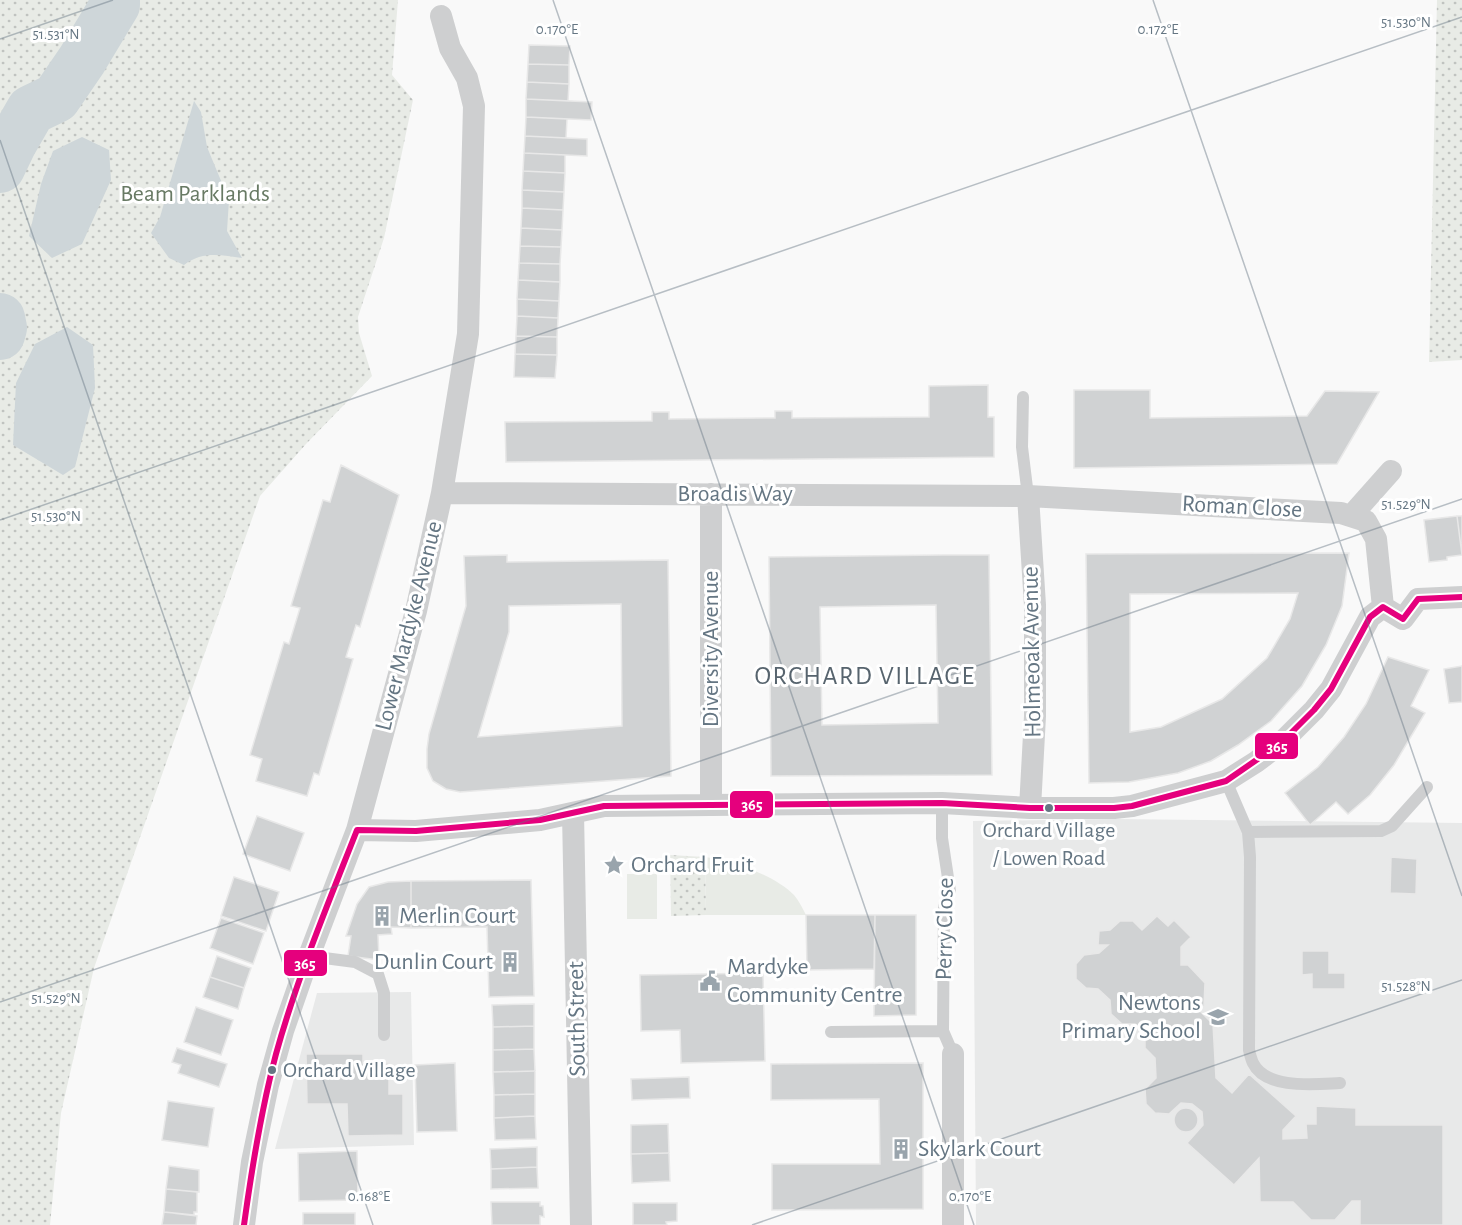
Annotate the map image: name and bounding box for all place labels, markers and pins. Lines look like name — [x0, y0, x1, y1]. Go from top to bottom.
marker: Orchard Village / Lowen Road — [1043, 802, 1055, 814]
place label: Orchard Village / Lowen Road — [983, 819, 1115, 869]
place icon: Orchard Fruit — [602, 853, 626, 877]
place label: Orchard Fruit — [631, 853, 754, 877]
building icon: Merlin Court — [370, 904, 394, 928]
place label: Merlin Court — [399, 904, 516, 928]
place label: Dunlin Court — [374, 950, 493, 974]
building icon: Dunlin Court — [498, 950, 522, 974]
place label: Mardyke Community Centre — [727, 955, 903, 1007]
public building icon: Mardyke Community Centre — [698, 969, 722, 993]
place label: Newtons Primary School — [1061, 991, 1201, 1043]
school or university icon: Newtons Primary School — [1206, 1005, 1230, 1029]
place label: Orchard Village — [283, 1059, 416, 1081]
marker: Orchard Village — [266, 1064, 278, 1076]
building icon: Skylark Court — [889, 1137, 913, 1161]
place label: Skylark Court — [918, 1137, 1041, 1161]

